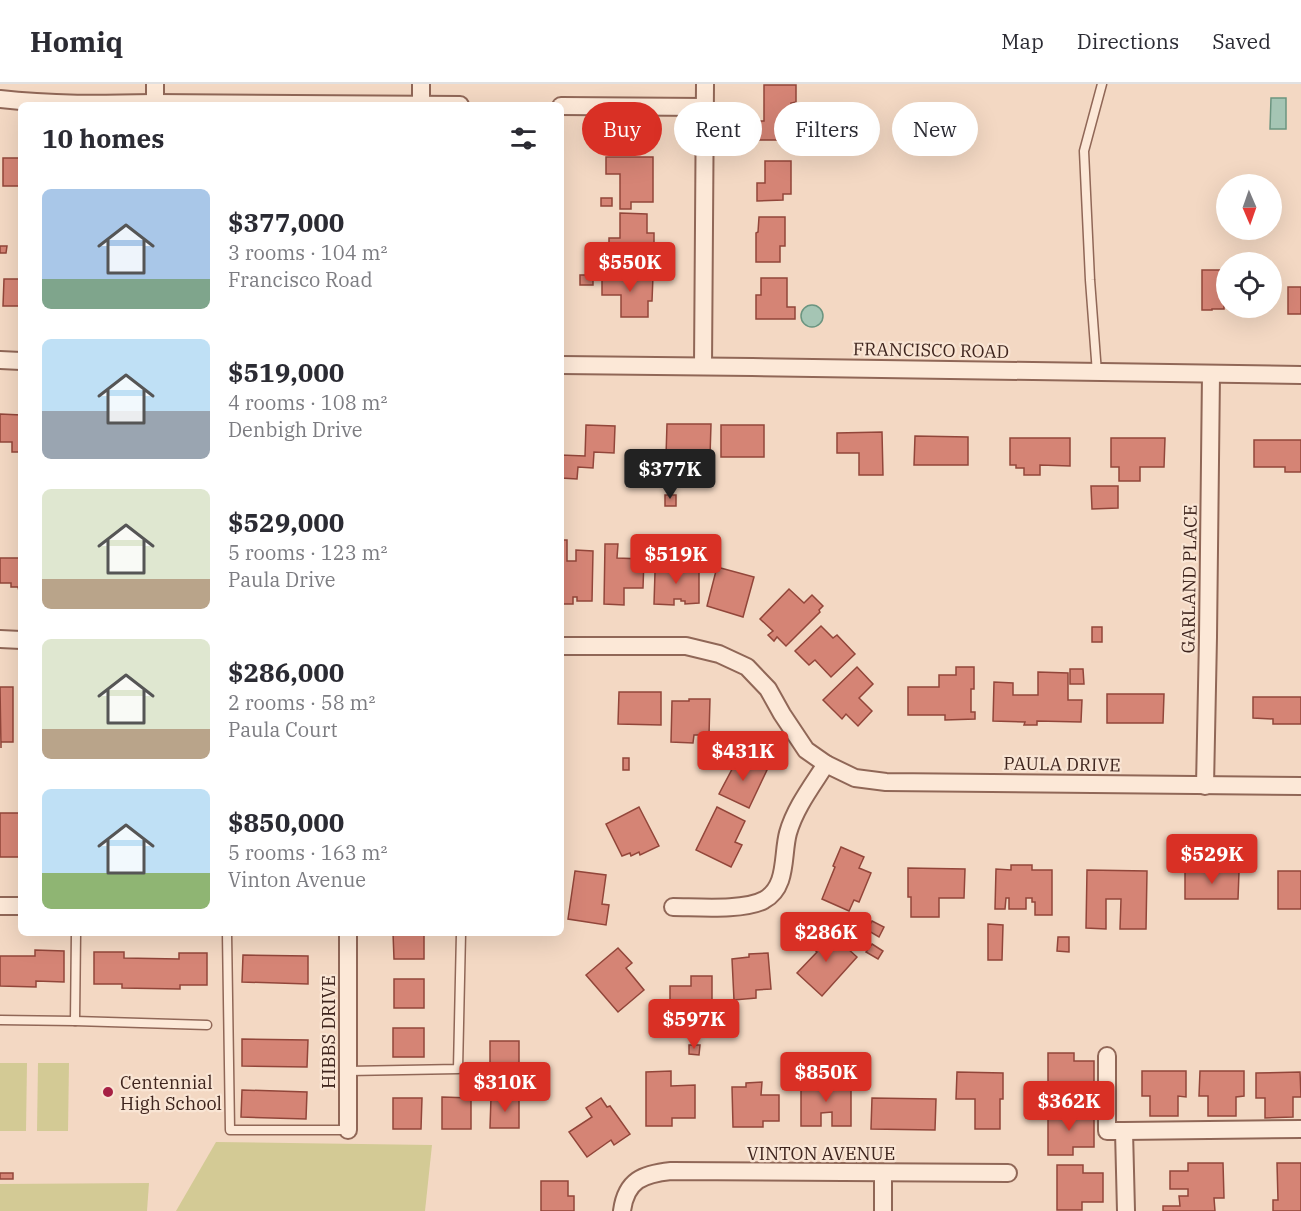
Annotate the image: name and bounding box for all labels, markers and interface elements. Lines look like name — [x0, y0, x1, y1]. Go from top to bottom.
text: Homiq — [30, 23, 123, 60]
text: Map — [1001, 27, 1044, 55]
text: Directions — [1077, 27, 1179, 55]
text: Saved — [1212, 27, 1271, 55]
chip: Buy — [582, 102, 662, 156]
chip: Rent — [674, 102, 762, 156]
chip: Filters — [774, 102, 880, 156]
chip: New — [892, 102, 978, 156]
text: 10 homes — [42, 121, 164, 155]
icon: filters — [507, 122, 540, 155]
north arrow — [1216, 174, 1282, 240]
map controls — [1216, 174, 1282, 318]
text: $377,000 — [228, 205, 344, 239]
icon: home — [90, 213, 162, 285]
text: 3 rooms · 104 m² — [228, 239, 387, 266]
pin: $550K — [588, 242, 672, 293]
text: $550K — [598, 248, 662, 275]
button: locate — [1216, 252, 1282, 318]
text: Francisco Road — [228, 266, 373, 293]
street label: FRANCISCO ROAD — [853, 337, 1009, 363]
text: $519,000 — [228, 355, 344, 389]
icon: home — [90, 363, 162, 435]
text: 4 rooms · 108 m² — [228, 389, 387, 416]
text: Denbigh Drive — [228, 416, 362, 443]
pin: $377K — [628, 449, 712, 500]
text: $377K — [638, 455, 702, 482]
text: $529,000 — [228, 505, 344, 539]
street label: GARLAND PLACE — [1176, 505, 1202, 653]
icon: home — [90, 513, 162, 585]
pin: $519K — [634, 534, 718, 585]
text: 5 rooms · 123 m² — [228, 539, 387, 566]
text: $519K — [644, 540, 708, 567]
text: Paula Drive — [228, 566, 335, 593]
text: $286,000 — [228, 655, 344, 689]
icon: home — [90, 663, 162, 735]
text: 2 rooms · 58 m² — [228, 689, 375, 716]
text: Paula Court — [228, 716, 338, 743]
pin: $431K — [701, 731, 785, 782]
text: $431K — [711, 737, 775, 764]
street label: PAULA DRIVE — [1003, 751, 1121, 777]
text: $850,000 — [228, 805, 344, 839]
icon: home — [90, 813, 162, 885]
pin: $529K — [1170, 834, 1254, 885]
text: 5 rooms · 163 m² — [228, 839, 387, 866]
text: $529K — [1180, 840, 1244, 867]
text: Vinton Avenue — [228, 866, 366, 893]
pin: $286K — [784, 912, 868, 963]
text: $286K — [794, 918, 858, 945]
street label: HIBBS DRIVE — [317, 975, 340, 1089]
pin: $597K — [652, 999, 736, 1050]
text: $597K — [662, 1005, 726, 1032]
pin: $850K — [784, 1052, 868, 1103]
text: $850K — [794, 1058, 858, 1085]
pin: $310K — [463, 1062, 547, 1113]
text: $310K — [473, 1068, 537, 1095]
place label: Centennial High School — [120, 1071, 222, 1115]
pin: $362K — [1027, 1081, 1111, 1132]
marker: Centennial High School — [101, 1085, 115, 1099]
text: $362K — [1037, 1087, 1101, 1114]
street label: VINTON AVENUE — [747, 1142, 895, 1165]

